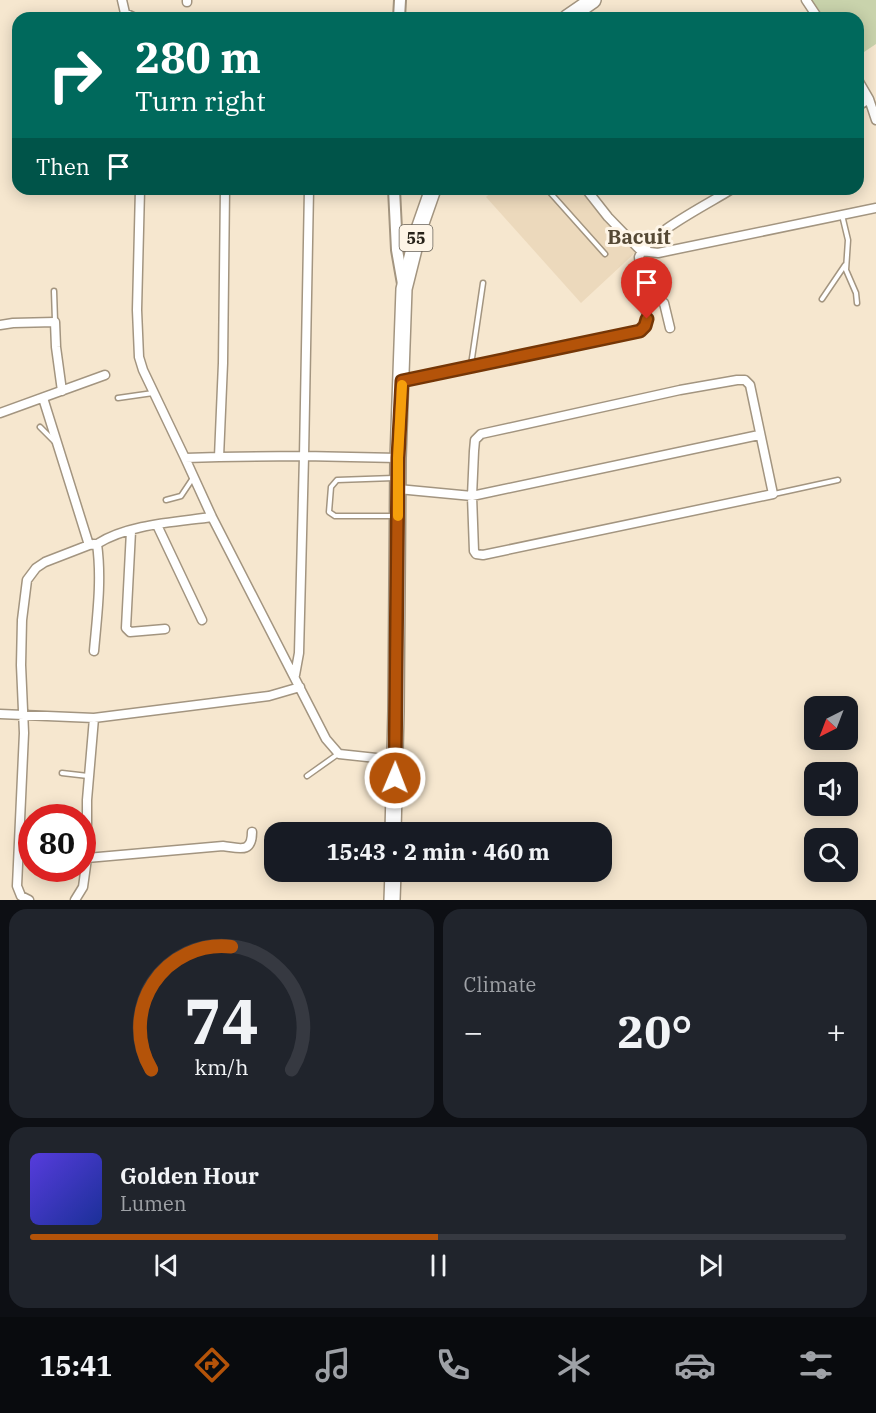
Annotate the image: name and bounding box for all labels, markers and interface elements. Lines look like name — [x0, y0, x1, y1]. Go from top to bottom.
text: 280 m — [135, 30, 261, 85]
icon: right — [36, 36, 114, 114]
text: Turn right — [135, 83, 266, 118]
icon: arrive — [102, 150, 135, 183]
text: Then — [36, 152, 90, 181]
district label: Bacuit — [607, 223, 671, 250]
road number: 55 — [400, 225, 432, 251]
pin — [621, 257, 672, 319]
icon: arrive — [630, 266, 663, 299]
north arrow — [804, 696, 858, 750]
map controls — [804, 696, 858, 882]
position arrow — [363, 746, 427, 810]
button: sound — [804, 762, 858, 816]
speed limit sign: 80 — [18, 804, 96, 882]
button: search — [804, 828, 858, 882]
text: 15:43 · 2 min · 460 m — [326, 837, 550, 866]
text: Climate — [464, 971, 536, 998]
text: 74 — [184, 980, 259, 1061]
text: 20° — [617, 1002, 692, 1060]
text: − — [464, 1010, 483, 1053]
text: + — [826, 1010, 846, 1053]
text: km/h — [194, 1054, 248, 1082]
text: Golden Hour — [120, 1161, 259, 1190]
text: Lumen — [120, 1190, 187, 1217]
icon: previous — [150, 1249, 183, 1282]
icon: pause — [422, 1249, 455, 1282]
icon: next — [694, 1249, 727, 1282]
icon: directions — [191, 1344, 233, 1386]
icon: music — [312, 1344, 354, 1386]
icon: phone — [432, 1344, 474, 1386]
icon: climate — [553, 1344, 595, 1386]
icon: car — [674, 1344, 716, 1386]
icon: filters — [795, 1344, 837, 1386]
text: 15:41 — [39, 1348, 112, 1383]

